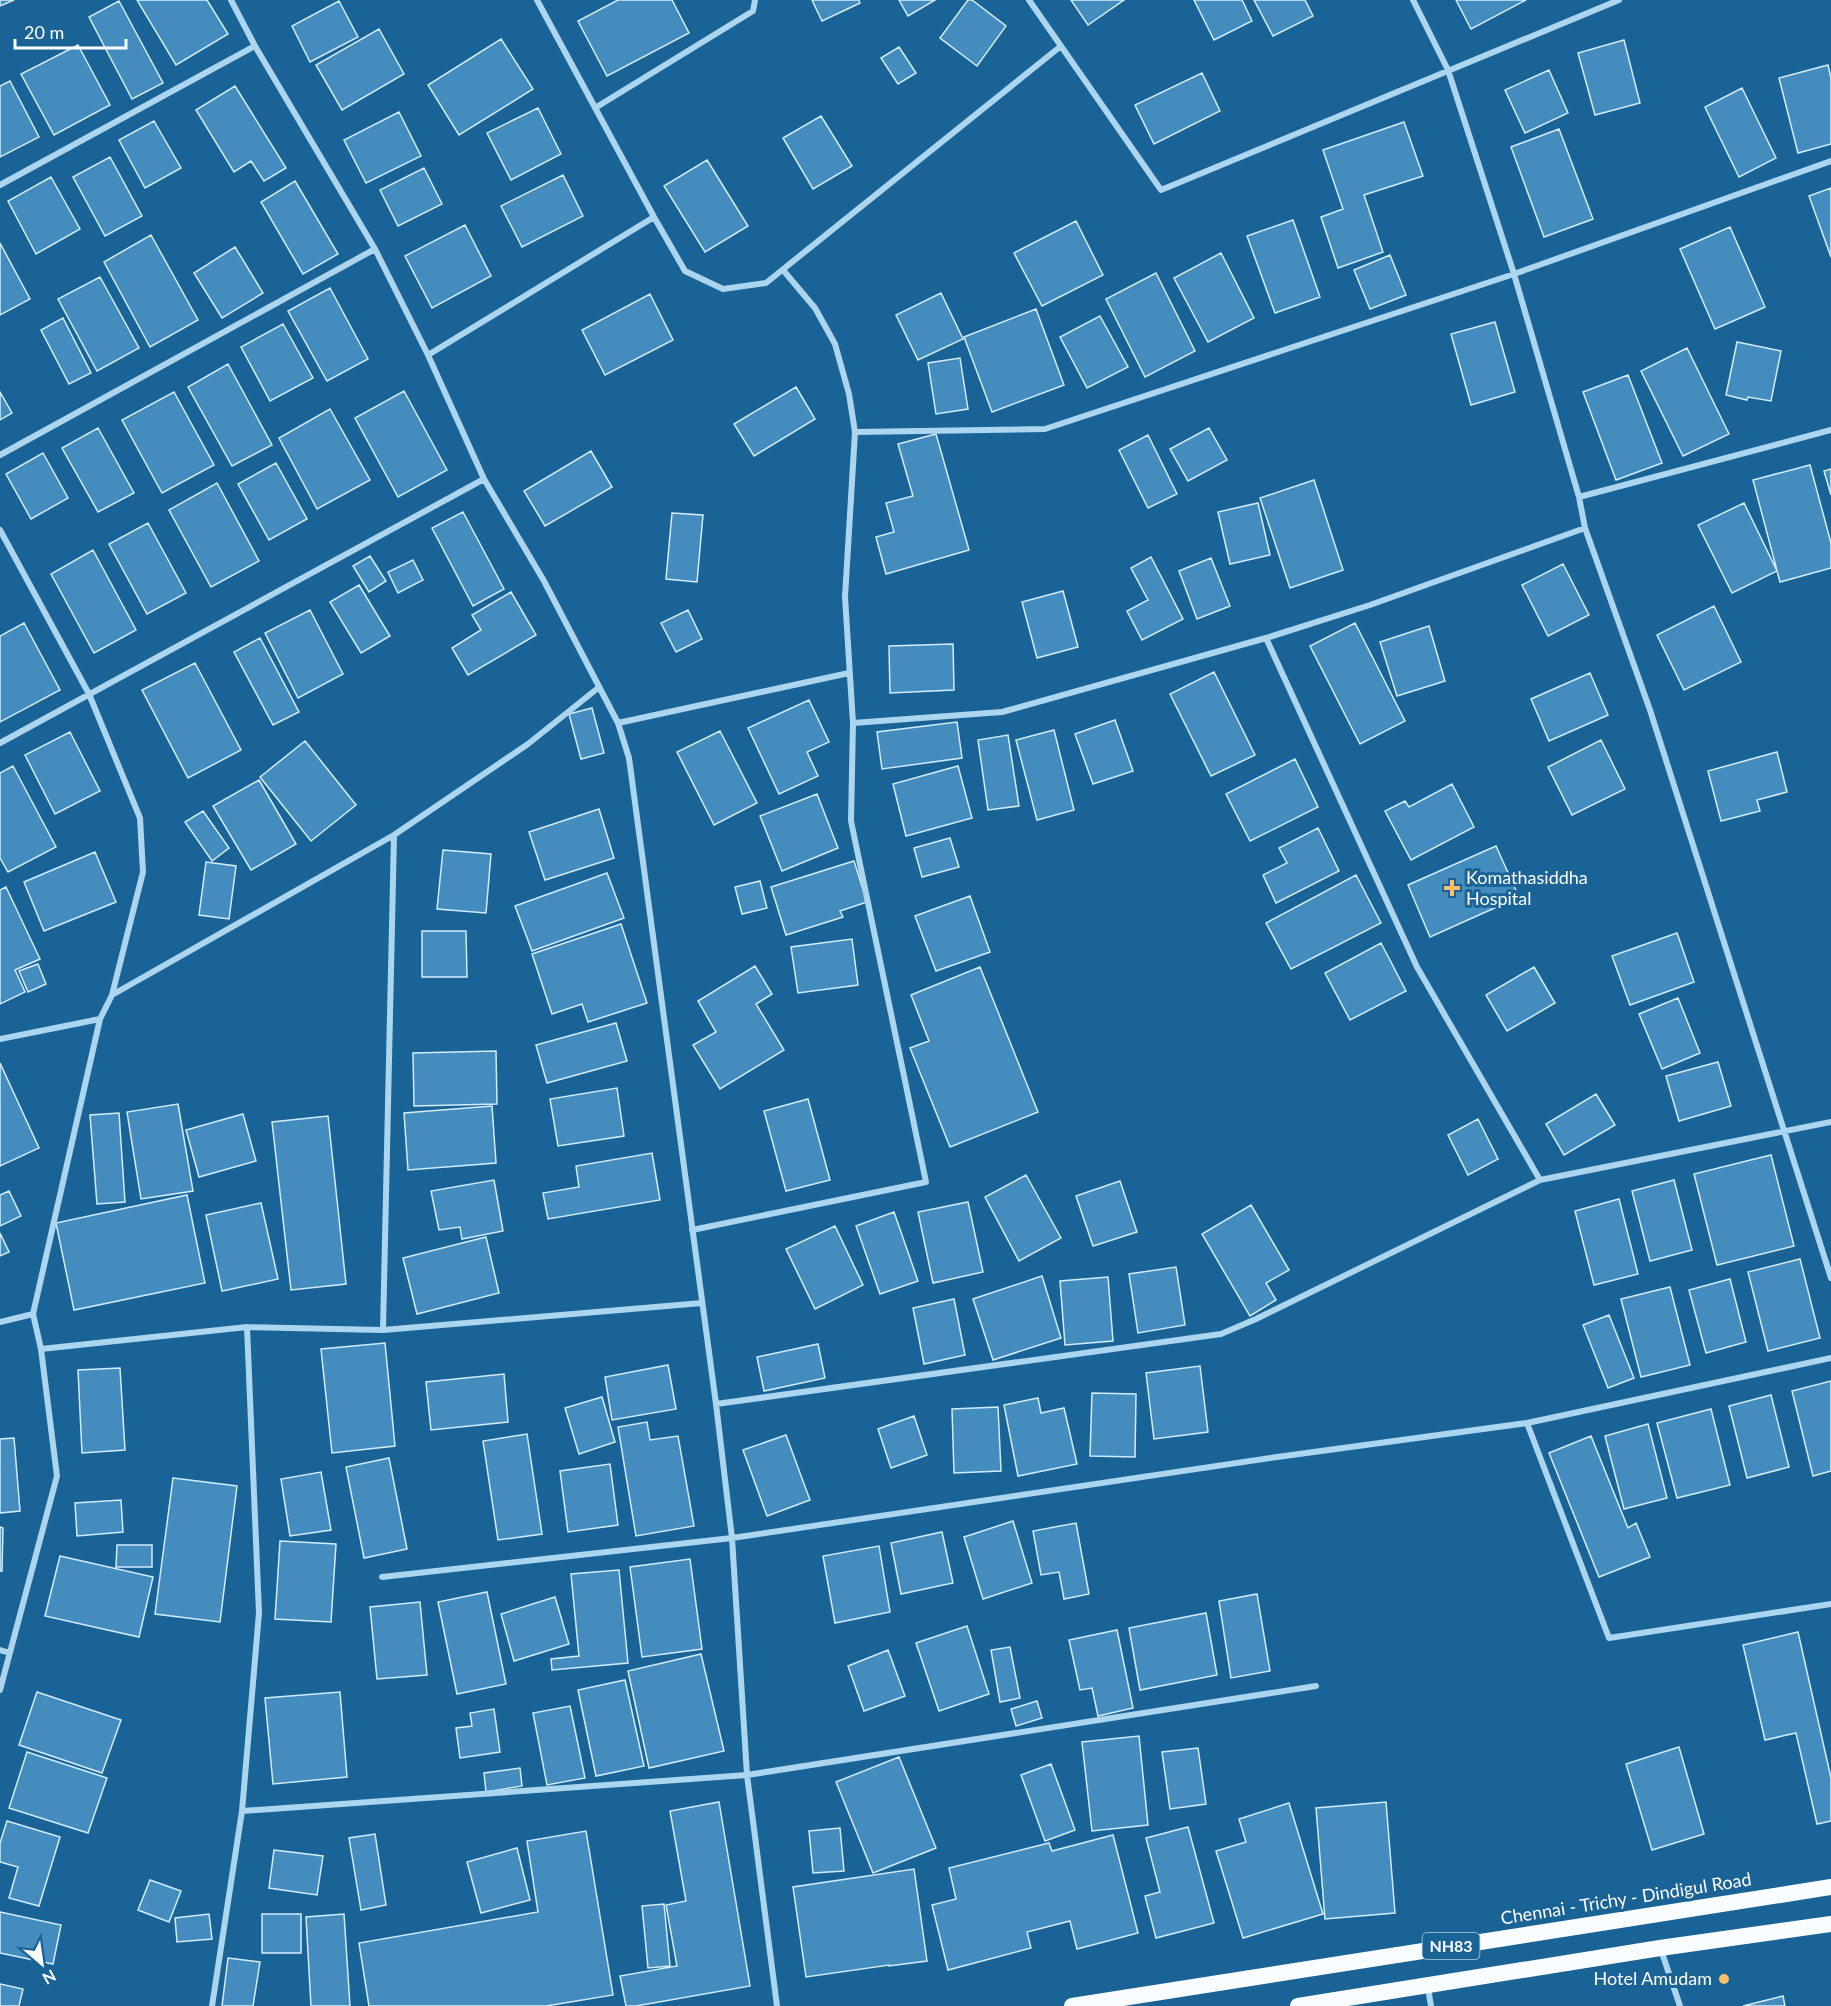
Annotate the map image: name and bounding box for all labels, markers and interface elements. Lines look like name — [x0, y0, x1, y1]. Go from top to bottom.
scale bar — [15, 12, 126, 50]
text: 20 m — [24, 21, 64, 43]
place label: Komathasiddha Hospital — [1466, 866, 1588, 909]
marker: Komathasiddha Hospital — [1443, 879, 1461, 897]
street label: Chennai - Trichy - Dindigul Road — [1499, 1867, 1753, 1929]
road number: NH83 — [1422, 1933, 1480, 1959]
north arrow — [12, 1934, 72, 1994]
text: N — [40, 1966, 60, 1989]
place label: Hotel Amudam — [1594, 1967, 1712, 1989]
marker: Hotel Amudam — [1717, 1972, 1731, 1986]

